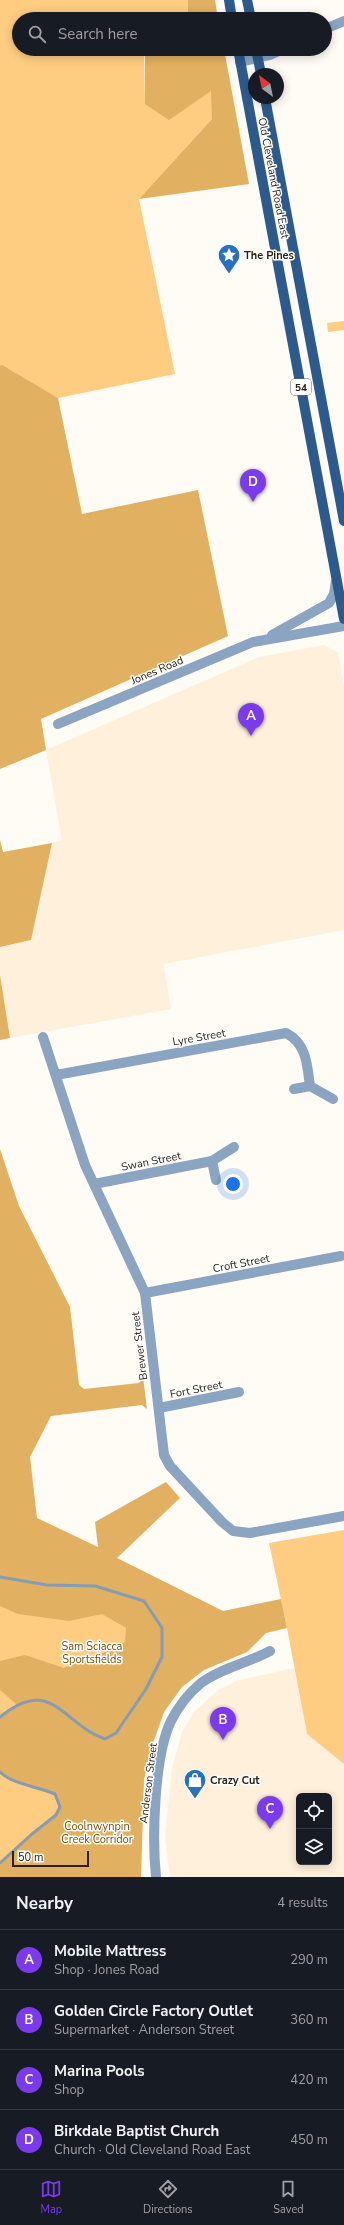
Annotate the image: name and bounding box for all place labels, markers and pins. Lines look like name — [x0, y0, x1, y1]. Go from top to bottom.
place icon: The Pines — [216, 242, 242, 275]
place label: The Pines — [244, 248, 294, 263]
pin: D — [240, 469, 266, 502]
pin: A — [238, 703, 264, 736]
pin: B — [210, 1707, 236, 1740]
shop icon: Crazy Cut — [182, 1767, 208, 1800]
place label: Crazy Cut — [210, 1773, 260, 1788]
pin: C — [257, 1796, 283, 1829]

